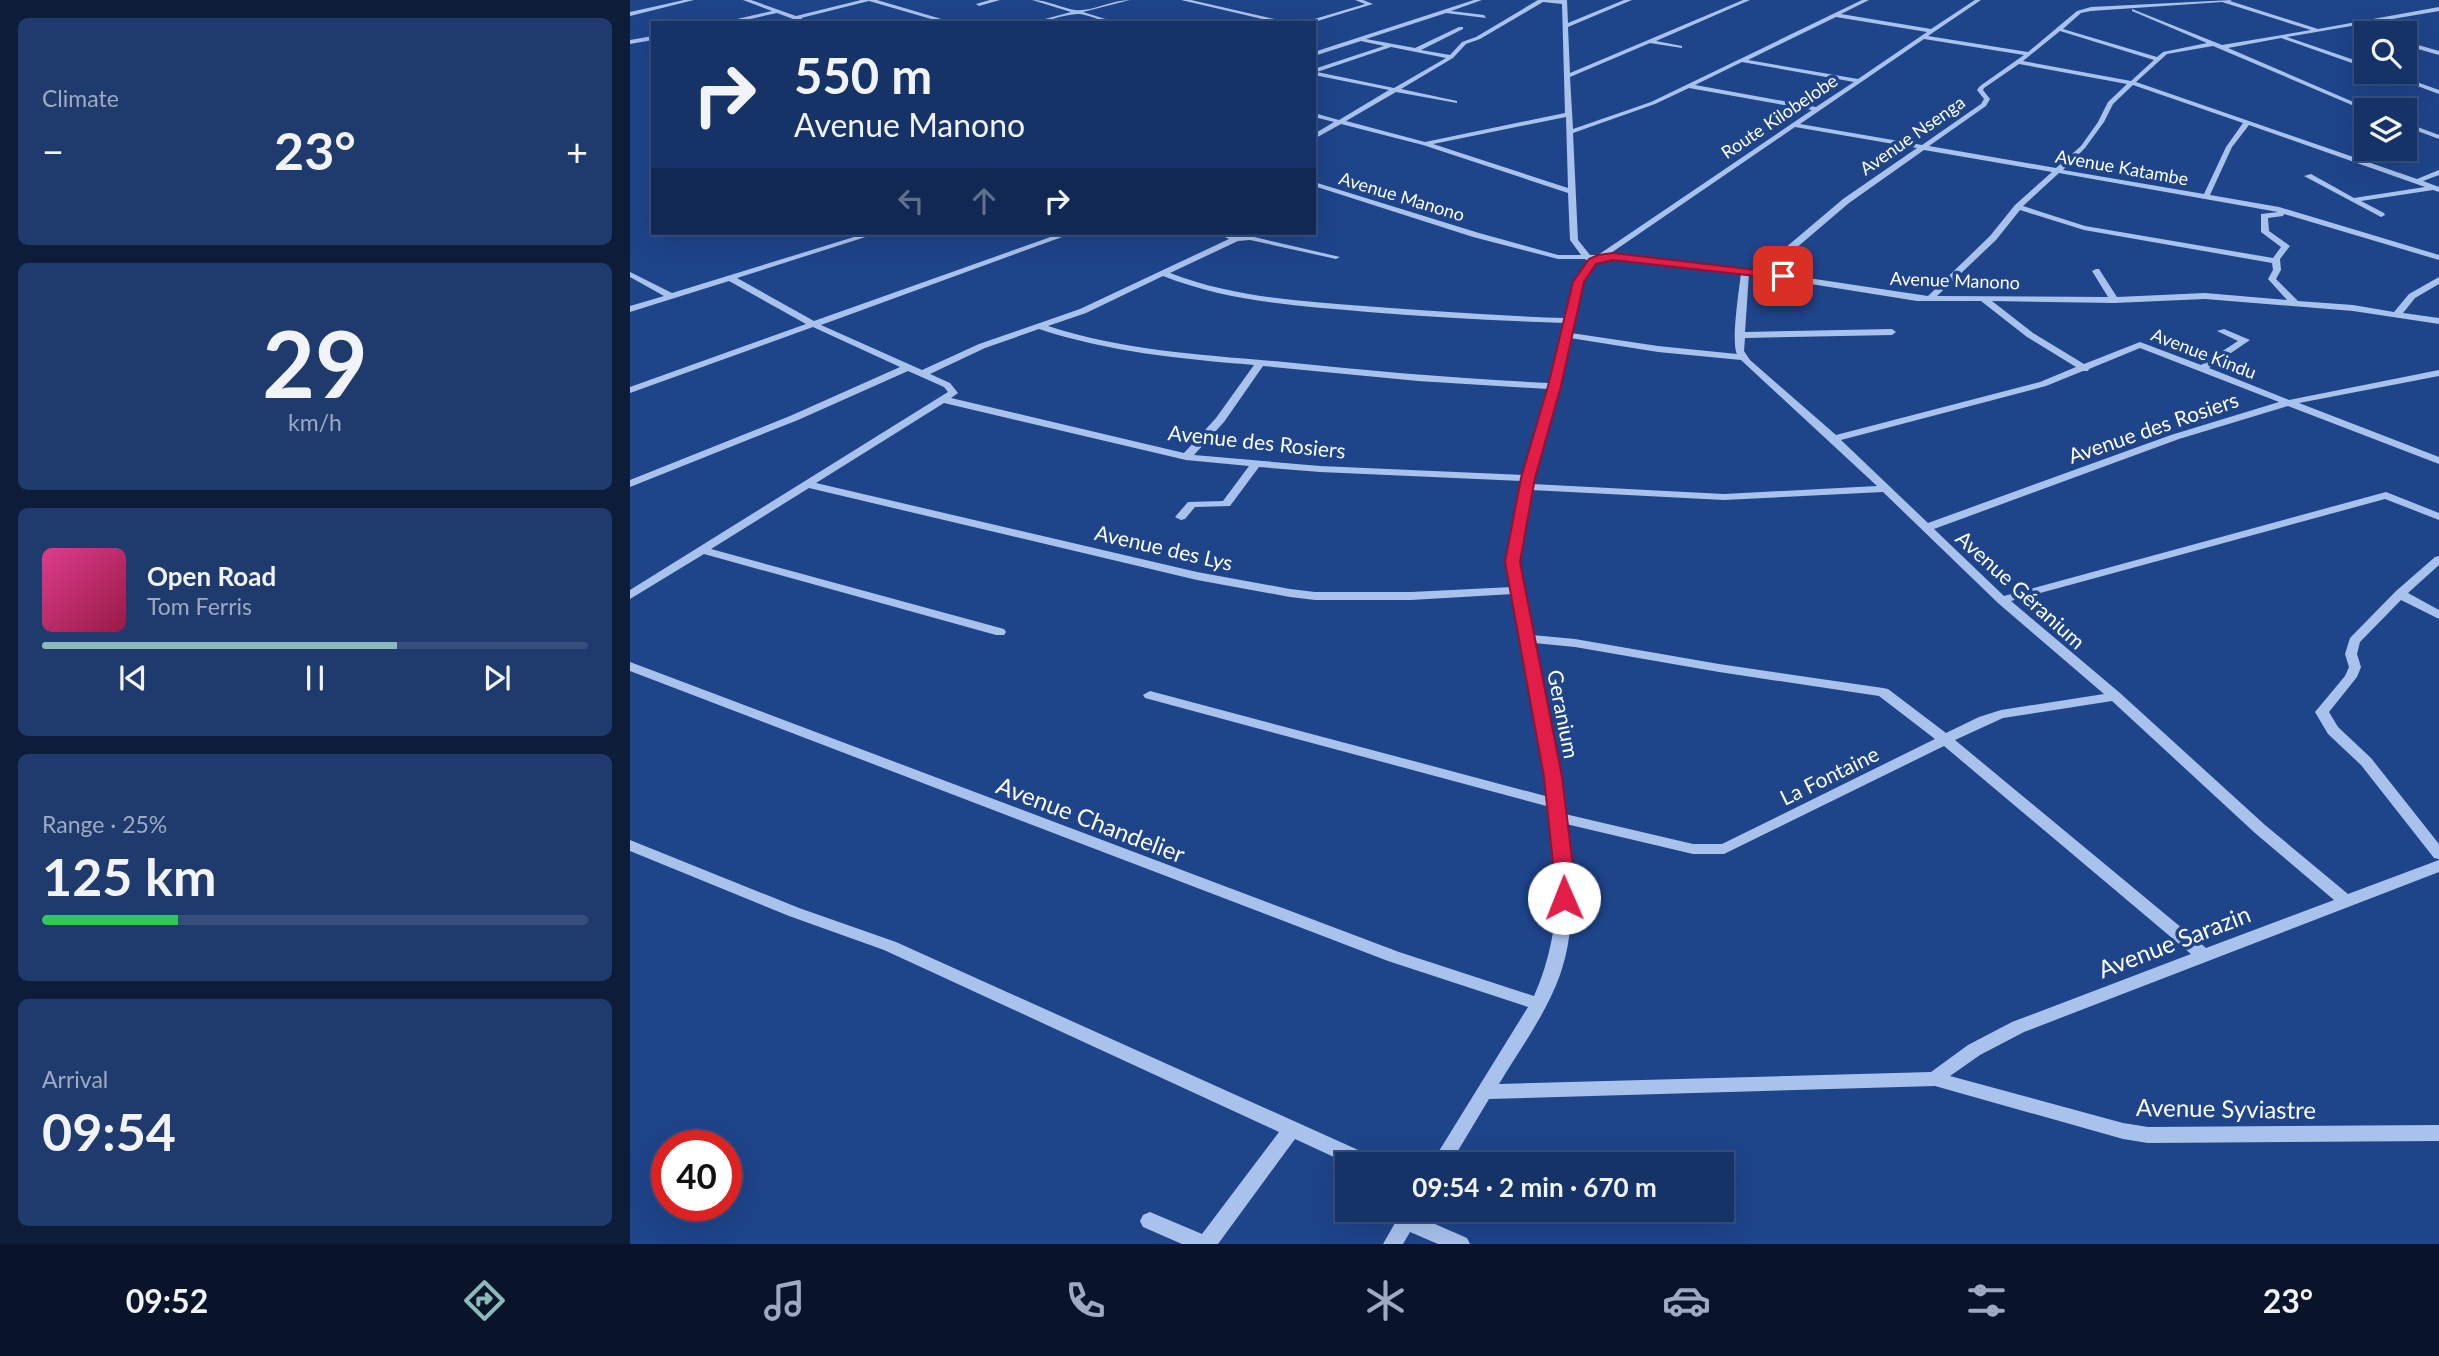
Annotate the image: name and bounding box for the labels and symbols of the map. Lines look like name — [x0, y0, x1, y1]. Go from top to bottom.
street label: Route Kilobelobe — [1717, 69, 1841, 163]
street label: Avenue Nsenga — [1855, 91, 1969, 179]
street label: Avenue Katambe — [2054, 144, 2190, 190]
street label: Avenue Manono — [1337, 166, 1467, 226]
pin — [1753, 246, 1813, 306]
street label: Avenue Manono — [1890, 267, 2020, 293]
street label: Avenue Kindu — [2148, 323, 2260, 383]
street label: Avenue des Rosiers — [2065, 386, 2241, 468]
street label: Avenue des Rosiers — [1167, 419, 1347, 463]
street label: Avenue des Lys — [1093, 519, 1235, 575]
street label: Avenue Géranium — [1951, 525, 2091, 653]
street label: Geranium — [1543, 667, 1585, 761]
street label: La Fontaine — [1775, 740, 1883, 810]
street label: Avenue Chandelier — [993, 770, 1189, 868]
position arrow — [1527, 861, 1601, 935]
street label: Avenue Sarazin — [2094, 899, 2254, 983]
street label: Avenue Syviastre — [2136, 1092, 2316, 1124]
speed limit sign: 40 — [651, 1130, 742, 1221]

